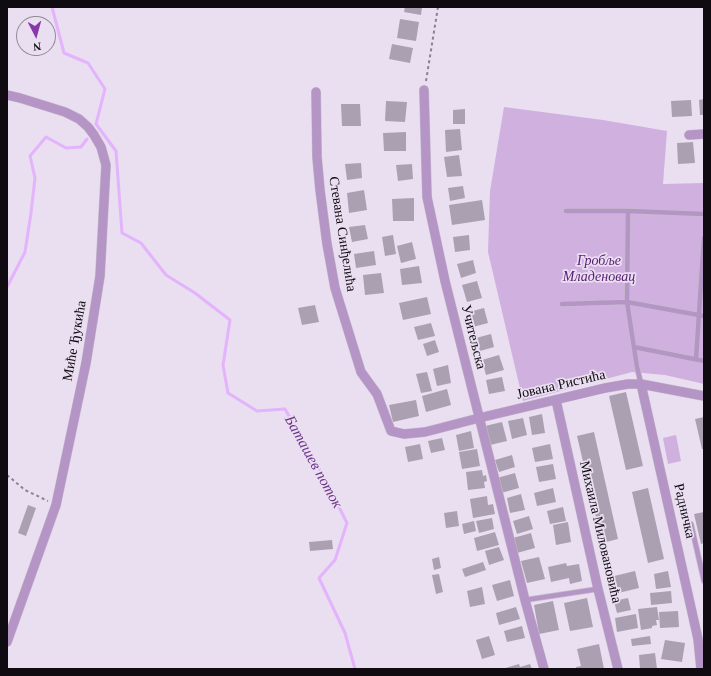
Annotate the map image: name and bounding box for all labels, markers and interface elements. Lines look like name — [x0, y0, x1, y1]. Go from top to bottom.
north arrow — [16, 16, 56, 56]
text: N — [33, 41, 42, 53]
street label: Стевана Синђелића — [325, 175, 359, 293]
park label: Гробље Младеновац — [563, 253, 635, 286]
street label: Миће Ђукића — [60, 299, 90, 383]
street label: Учитељска — [457, 303, 489, 371]
street label: Јована Ристића — [515, 367, 607, 403]
water label: Баташев поток — [280, 412, 346, 512]
street label: Михаила Миловановића — [575, 459, 625, 605]
street label: Радничка — [670, 482, 698, 540]

